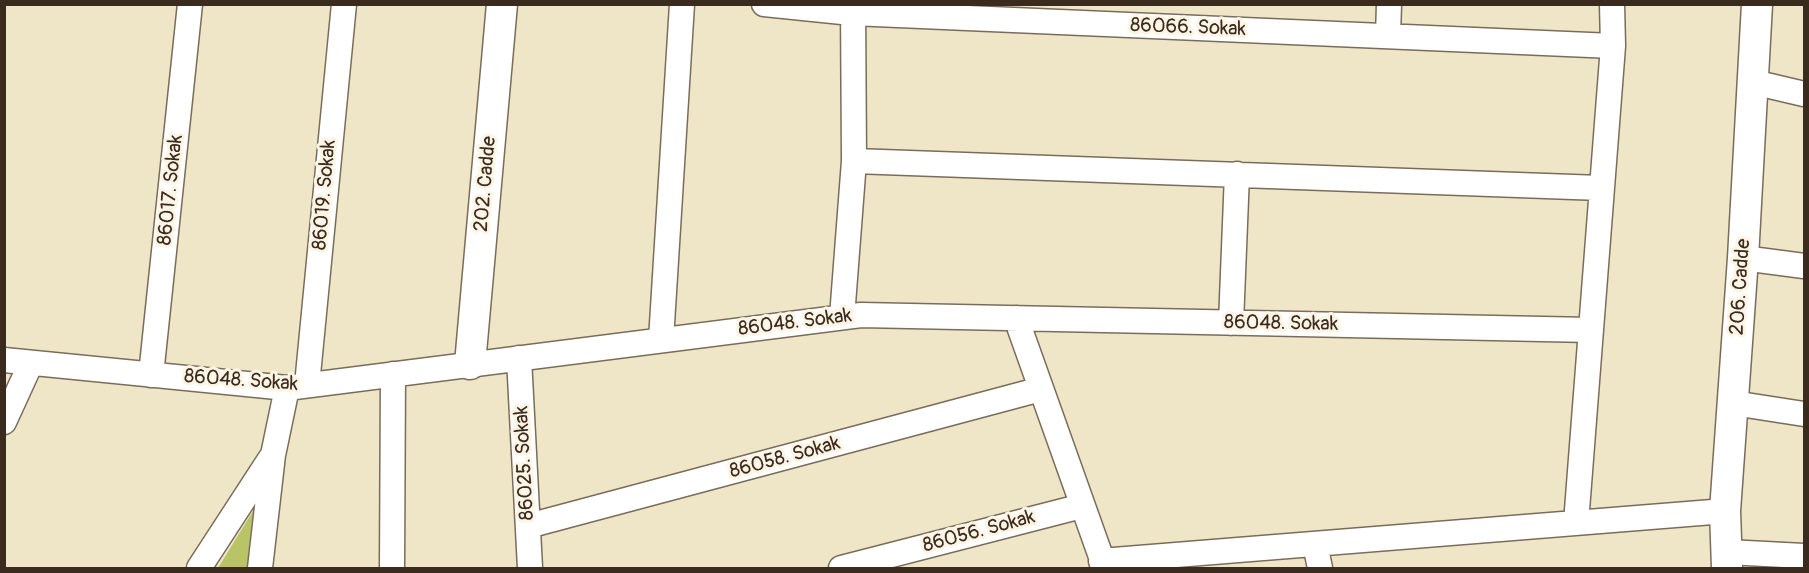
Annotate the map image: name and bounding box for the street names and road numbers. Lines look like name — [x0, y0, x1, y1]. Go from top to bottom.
street label: 86066. Sokak — [1130, 14, 1246, 42]
street label: 86017. Sokak — [153, 134, 189, 246]
street label: 202. Cadde — [470, 135, 502, 233]
street label: 86019. Sokak — [308, 139, 342, 251]
street label: 206. Cadde — [1726, 238, 1756, 336]
street label: 86048. Sokak — [737, 304, 853, 342]
street label: 86048. Sokak — [1224, 311, 1338, 337]
street label: 86048. Sokak — [183, 365, 299, 397]
street label: 86025. Sokak — [510, 405, 540, 521]
street label: 86058. Sokak — [727, 432, 843, 484]
street label: 86056. Sokak — [920, 506, 1038, 558]

